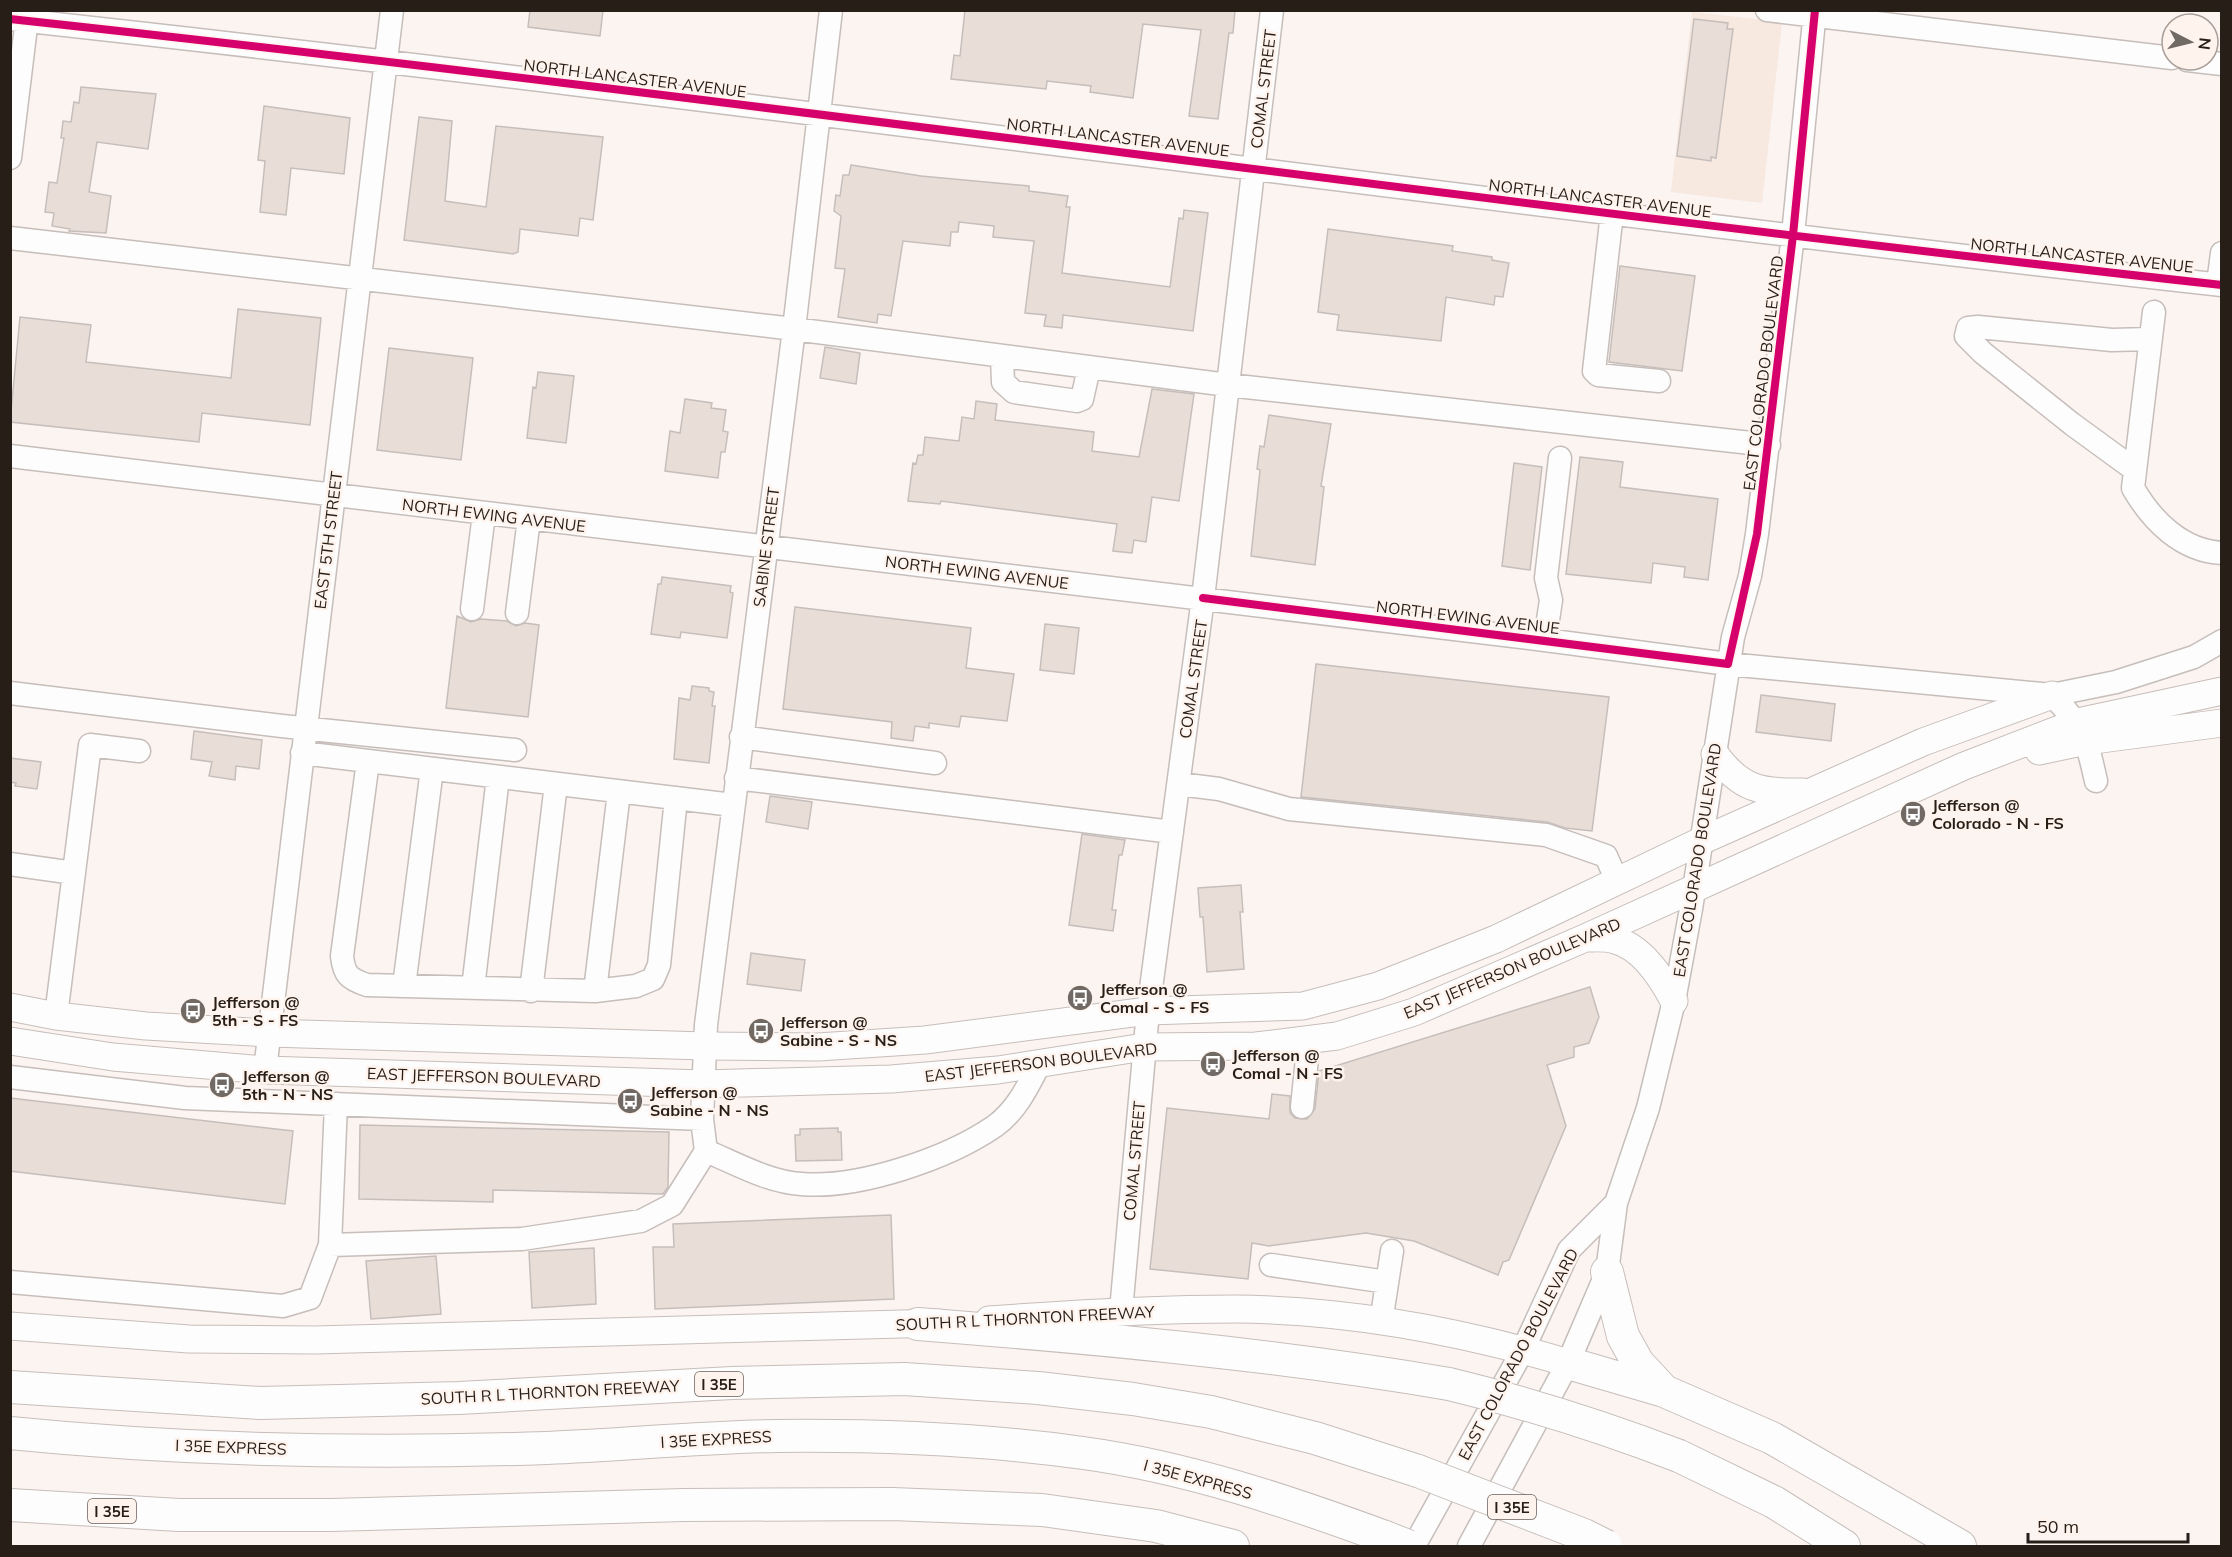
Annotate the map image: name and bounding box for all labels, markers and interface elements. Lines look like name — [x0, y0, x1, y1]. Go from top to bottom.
north arrow — [2160, 12, 2220, 72]
street label: COMAL STREET — [1246, 28, 1280, 150]
text: N — [2194, 37, 2216, 51]
street label: NORTH LANCASTER AVENUE — [523, 54, 747, 102]
street label: NORTH LANCASTER AVENUE — [1006, 113, 1230, 161]
street label: NORTH LANCASTER AVENUE — [1488, 174, 1712, 222]
street label: NORTH LANCASTER AVENUE — [1969, 233, 2195, 277]
street label: EAST COLORADO BOULEVARD — [1739, 254, 1787, 492]
street label: EAST 5TH STREET — [310, 470, 346, 610]
street label: SABINE STREET — [749, 485, 783, 608]
street label: NORTH EWING AVENUE — [401, 494, 587, 536]
street label: NORTH EWING AVENUE — [884, 551, 1070, 593]
street label: NORTH EWING AVENUE — [1375, 596, 1561, 638]
street label: COMAL STREET — [1175, 618, 1211, 740]
street label: EAST COLORADO BOULEVARD — [1669, 741, 1725, 979]
place label: Jefferson @ Colorado - N - FS — [1932, 795, 2064, 833]
bus stop icon: Jefferson @ Colorado - N - FS — [1898, 799, 1928, 829]
street label: EAST JEFFERSON BOULEVARD — [1400, 913, 1624, 1023]
place label: Jefferson @ Comal - S - FS — [1100, 979, 1209, 1017]
bus stop icon: Jefferson @ Comal - S - FS — [1065, 983, 1095, 1013]
place label: Jefferson @ 5th - S - FS — [212, 992, 300, 1030]
bus stop icon: Jefferson @ 5th - S - FS — [178, 996, 208, 1026]
place label: Jefferson @ Sabine - S - NS — [780, 1012, 897, 1050]
bus stop icon: Jefferson @ Sabine - S - NS — [746, 1016, 776, 1046]
street label: EAST JEFFERSON BOULEVARD — [924, 1038, 1158, 1086]
place label: Jefferson @ Comal - N - FS — [1232, 1045, 1343, 1083]
bus stop icon: Jefferson @ Comal - N - FS — [1198, 1049, 1228, 1079]
street label: EAST JEFFERSON BOULEVARD — [367, 1063, 601, 1091]
place label: Jefferson @ 5th - N - NS — [242, 1066, 333, 1104]
bus stop icon: Jefferson @ 5th - N - NS — [207, 1070, 237, 1100]
place label: Jefferson @ Sabine - N - NS — [650, 1082, 769, 1120]
bus stop icon: Jefferson @ Sabine - N - NS — [615, 1086, 645, 1116]
street label: COMAL STREET — [1119, 1100, 1149, 1222]
street label: EAST COLORADO BOULEVARD — [1454, 1245, 1582, 1463]
street label: SOUTH R L THORNTON FREEWAY — [895, 1301, 1155, 1335]
road number: I 35E — [695, 1372, 743, 1396]
street label: SOUTH R L THORNTON FREEWAY — [420, 1375, 680, 1409]
street label: I 35E EXPRESS — [660, 1426, 772, 1452]
street label: I 35E EXPRESS — [175, 1435, 287, 1459]
street label: I 35E EXPRESS — [1142, 1455, 1254, 1503]
road number: I 35E — [1488, 1495, 1536, 1519]
road number: I 35E — [88, 1499, 136, 1523]
scale bar — [2028, 1506, 2188, 1544]
text: 50 m — [2037, 1515, 2079, 1538]

